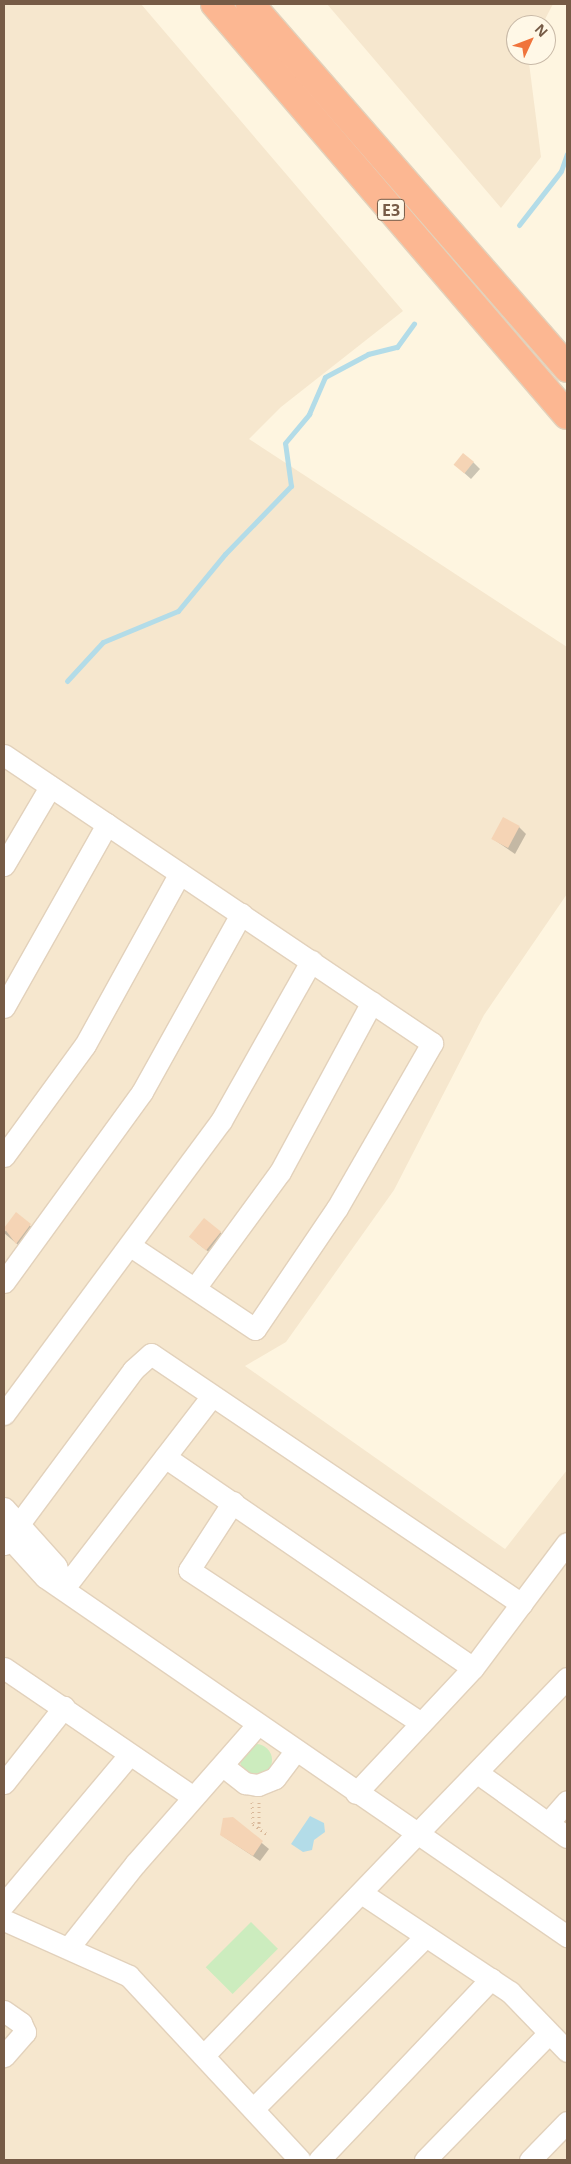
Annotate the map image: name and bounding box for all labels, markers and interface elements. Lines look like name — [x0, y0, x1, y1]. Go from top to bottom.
north arrow — [506, 15, 556, 65]
text: N — [531, 19, 552, 41]
road number: E3 — [376, 196, 406, 224]

